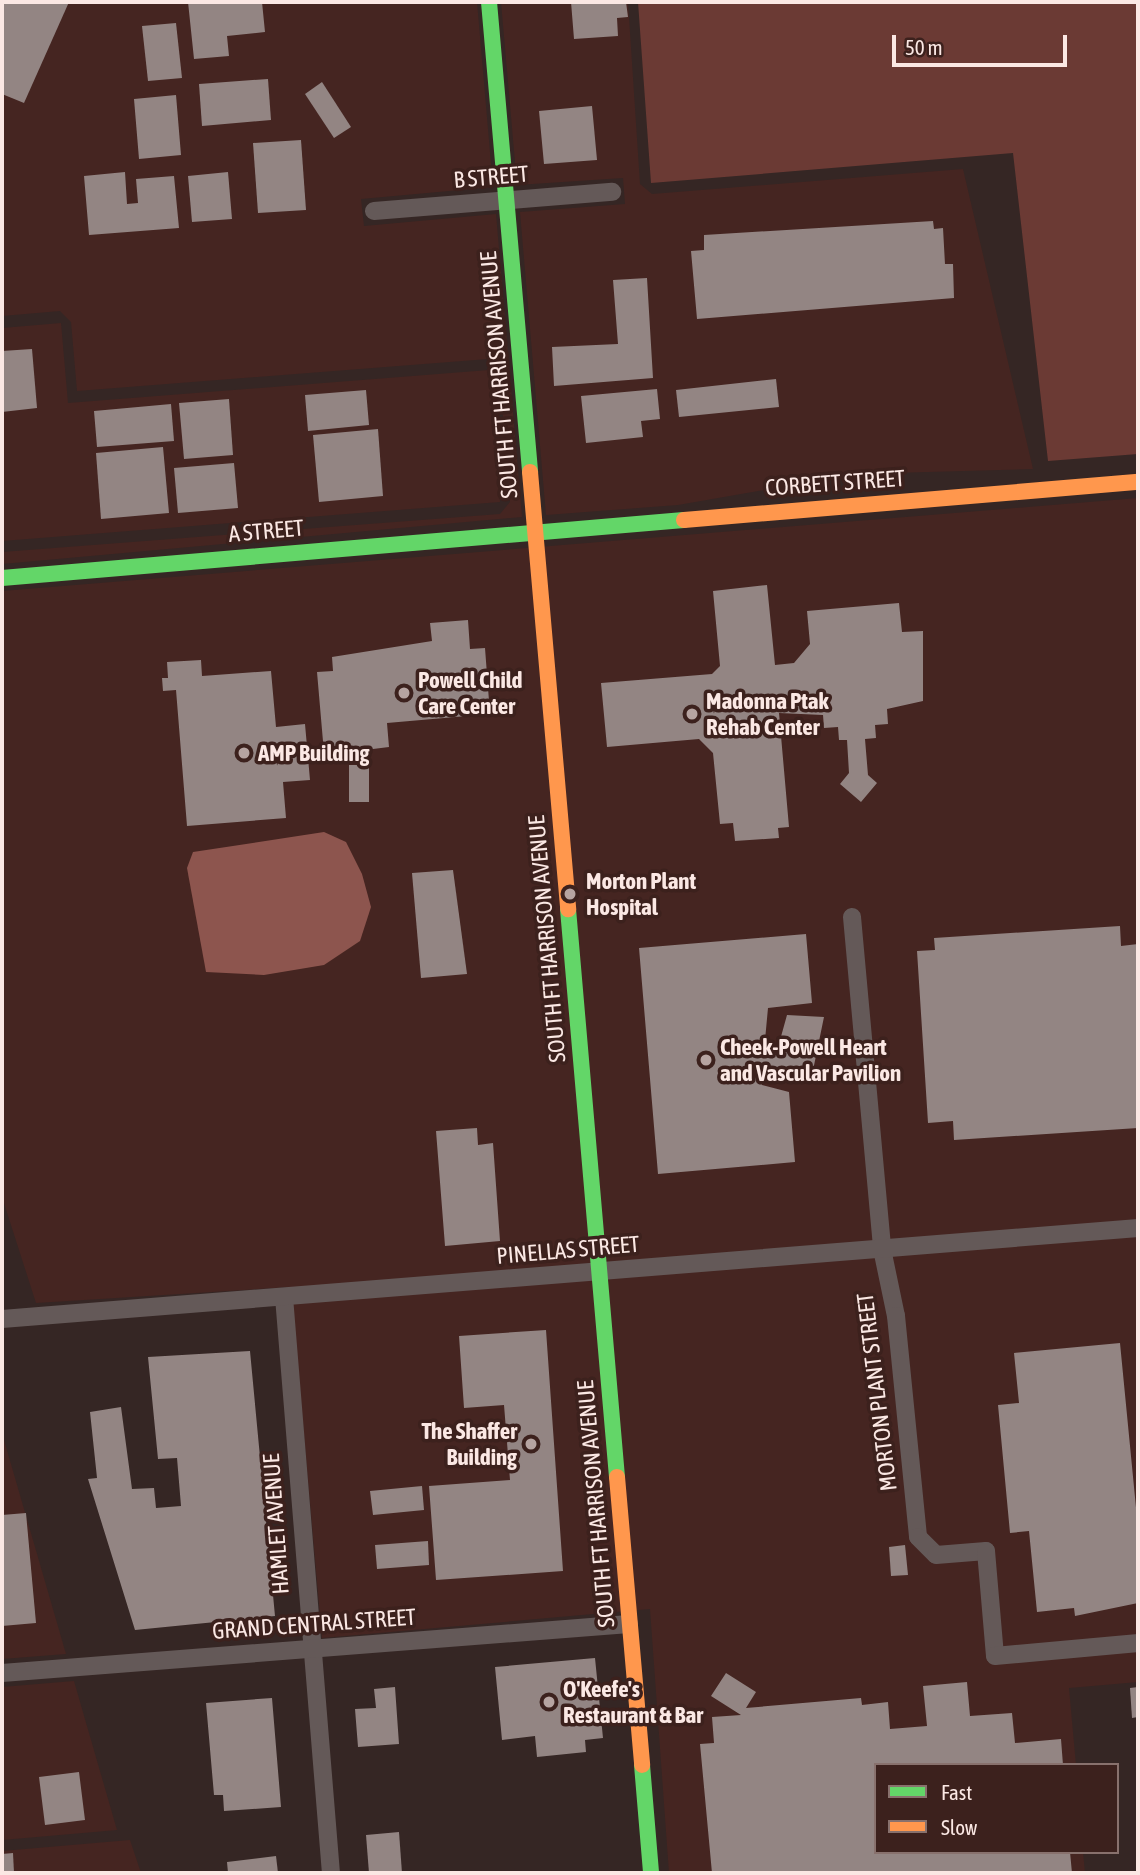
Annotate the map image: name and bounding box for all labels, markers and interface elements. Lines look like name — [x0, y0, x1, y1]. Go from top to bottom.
scale bar — [895, 21, 1070, 65]
text: 50 m — [905, 35, 943, 59]
street label: B STREET — [452, 160, 530, 194]
street label: SOUTH FT HARRISON AVENUE — [474, 250, 524, 500]
street label: CORBETT STREET — [764, 464, 906, 502]
street label: A STREET — [227, 514, 305, 548]
place label: Powell Child Care Center — [418, 666, 522, 720]
marker: Powell Child Care Center — [396, 685, 412, 701]
place label: Madonna Ptak Rehab Center — [706, 687, 829, 741]
marker: Madonna Ptak Rehab Center — [684, 706, 700, 722]
place label: AMP Building — [258, 739, 370, 767]
marker: AMP Building — [236, 745, 252, 761]
street label: SOUTH FT HARRISON AVENUE — [522, 814, 572, 1064]
place label: Morton Plant Hospital — [586, 867, 696, 921]
marker: Morton Plant Hospital — [560, 884, 580, 904]
place label: Cheek-Powell Heart and Vascular Pavilion — [720, 1033, 901, 1087]
marker: Cheek-Powell Heart and Vascular Pavilion — [698, 1052, 714, 1068]
street label: PINELLAS STREET — [495, 1230, 641, 1270]
street label: MORTON PLANT STREET — [851, 1291, 903, 1493]
street label: SOUTH FT HARRISON AVENUE — [571, 1379, 621, 1629]
place label: The Shaffer Building — [421, 1417, 517, 1471]
marker: The Shaffer Building — [523, 1436, 539, 1452]
street label: HAMLET AVENUE — [257, 1453, 295, 1595]
street label: GRAND CENTRAL STREET — [211, 1603, 417, 1645]
place label: O'Keefe's Restaurant & Bar — [563, 1675, 703, 1729]
marker: O'Keefe's Restaurant & Bar — [541, 1694, 557, 1710]
legend — [874, 1763, 1119, 1854]
text: Fast — [941, 1780, 972, 1804]
text: Slow — [941, 1815, 977, 1839]

